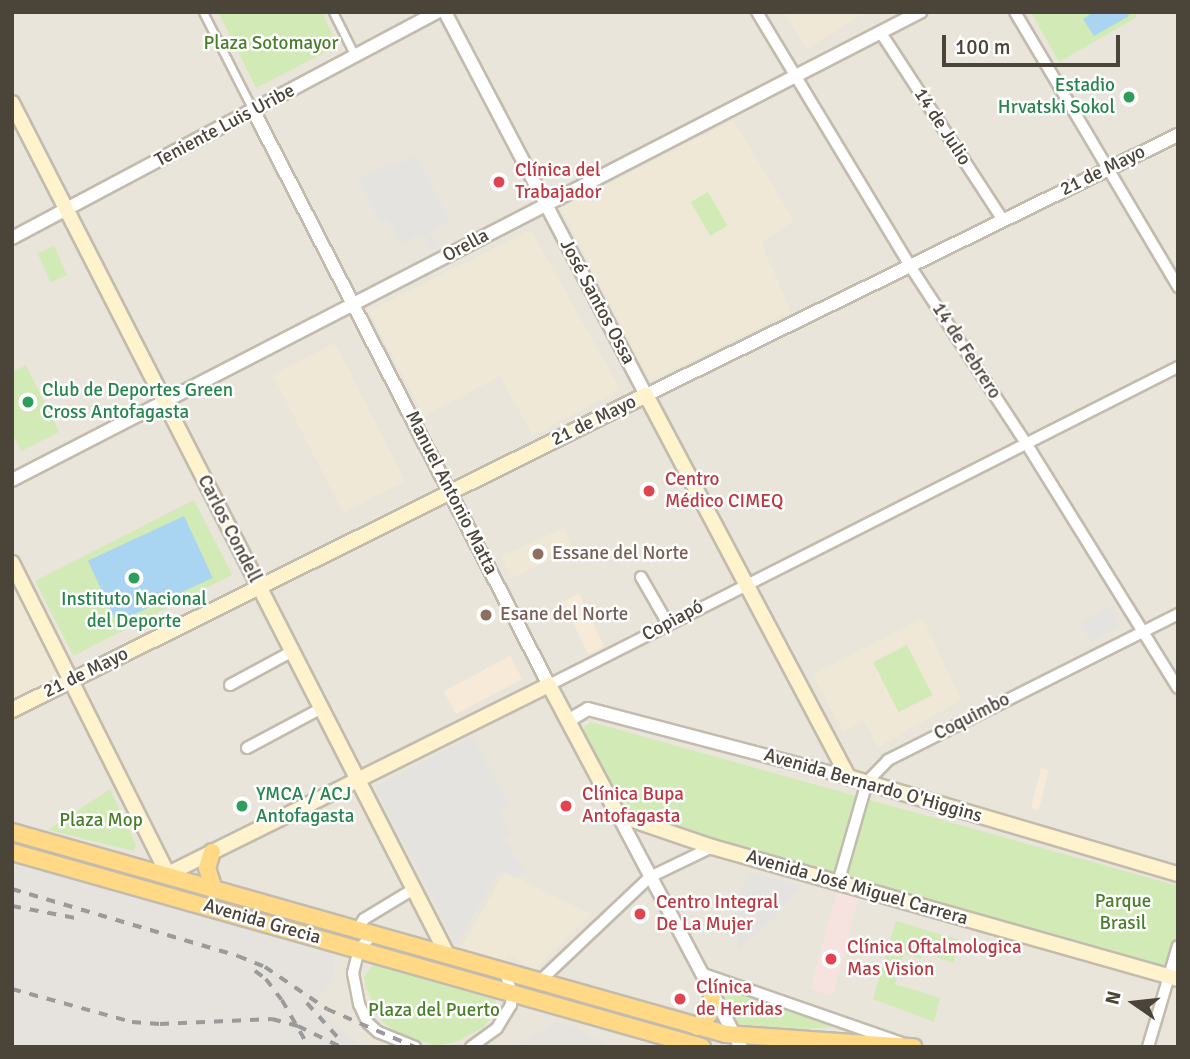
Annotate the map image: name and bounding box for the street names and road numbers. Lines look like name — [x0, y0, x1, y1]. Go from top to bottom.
street label: Teniente Luis Uribe — [151, 80, 299, 172]
street label: 14 de Julio — [909, 84, 975, 170]
street label: 21 de Mayo — [1057, 141, 1149, 201]
street label: Orella — [439, 224, 493, 268]
street label: José Santos Ossa — [554, 235, 640, 369]
street label: 14 de Febrero — [926, 299, 1006, 403]
street label: 21 de Mayo — [548, 391, 640, 451]
street label: Manuel Antonio Matta — [400, 407, 502, 579]
street label: Carlos Condell — [192, 471, 266, 587]
street label: Copiapó — [639, 595, 707, 647]
street label: 21 de Mayo — [40, 643, 132, 703]
street label: Coquimbo — [930, 688, 1014, 746]
street label: Avenida Bernardo O'Higgins — [761, 744, 985, 828]
street label: Avenida José Miguel Carrera — [743, 845, 971, 931]
street label: Avenida Grecia — [201, 894, 323, 950]

